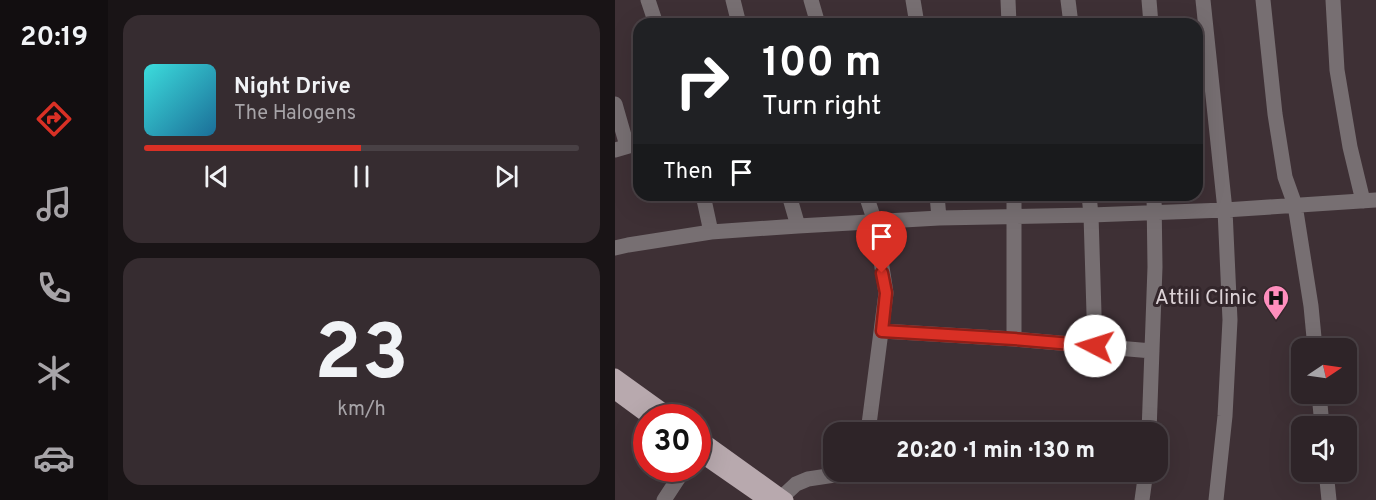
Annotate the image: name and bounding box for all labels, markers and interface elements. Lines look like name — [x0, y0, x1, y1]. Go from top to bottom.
text: 20:19 — [20, 21, 88, 55]
text: 100 m — [762, 38, 881, 91]
icon: right — [663, 42, 741, 120]
text: Night Drive — [234, 74, 351, 101]
text: Turn right — [762, 90, 881, 124]
icon: directions — [33, 98, 75, 140]
text: The Halogens — [234, 101, 356, 127]
icon: arrive — [725, 156, 758, 189]
text: Then — [663, 159, 713, 186]
icon: previous — [200, 160, 233, 193]
icon: pause — [345, 160, 378, 193]
icon: next — [490, 160, 523, 193]
icon: music — [33, 183, 75, 225]
pin — [856, 211, 907, 273]
icon: arrive — [865, 220, 898, 253]
icon: phone — [33, 267, 75, 309]
hospital icon: Attili Clinic — [1261, 283, 1291, 321]
place label: Attili Clinic — [1155, 285, 1257, 312]
text: 23 — [314, 308, 409, 407]
position arrow — [1063, 314, 1127, 378]
north arrow — [1291, 338, 1357, 404]
map controls — [1291, 338, 1357, 482]
icon: climate — [33, 352, 75, 394]
text: km/h — [337, 397, 386, 423]
speed limit sign: 30 — [633, 404, 711, 482]
button: sound — [1291, 416, 1357, 482]
icon: car — [33, 437, 75, 479]
text: 20:20 · 1 min · 130 m — [896, 438, 1095, 465]

